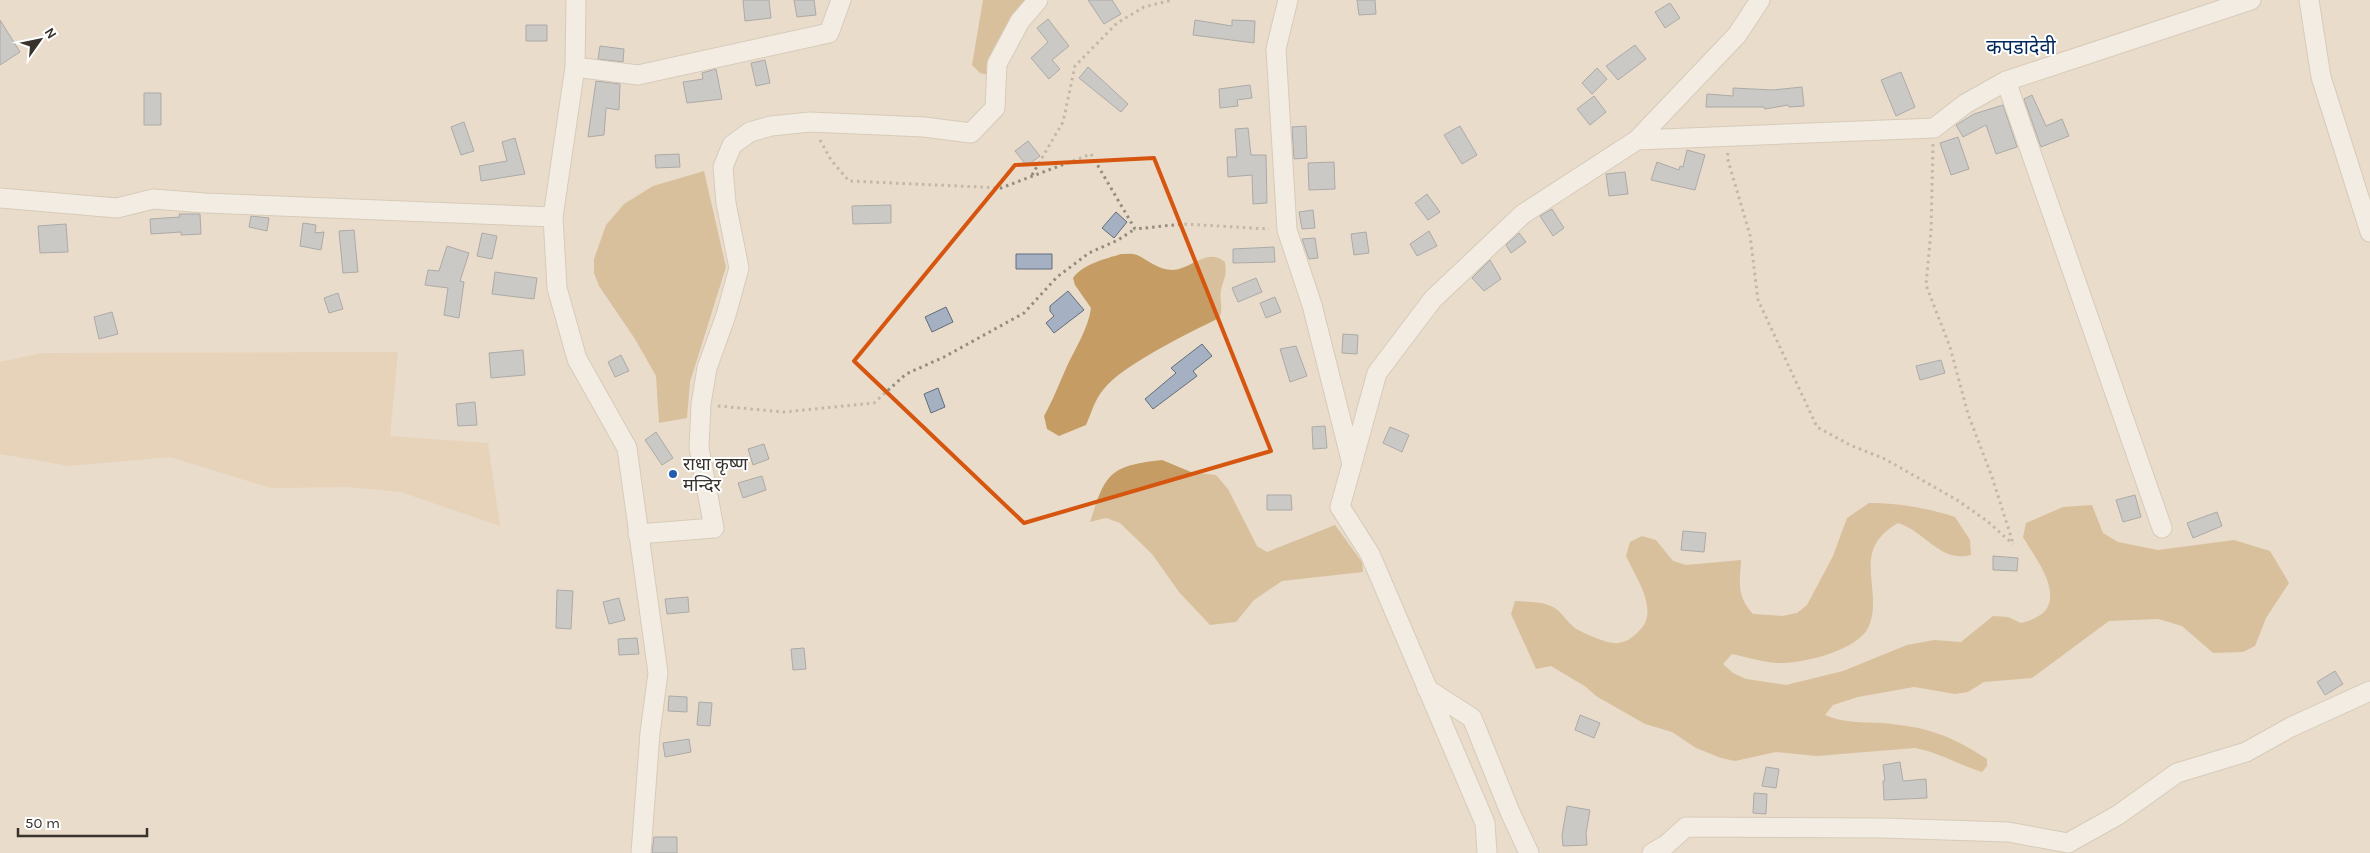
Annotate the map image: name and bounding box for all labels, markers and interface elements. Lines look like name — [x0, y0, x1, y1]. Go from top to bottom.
north arrow — [15, 15, 65, 65]
text: N — [41, 24, 60, 42]
district label: कपडादेवी — [1986, 35, 2057, 59]
place label: राधा कृष्ण मन्दिर — [683, 453, 749, 496]
marker: राधा कृष्ण मन्दिर — [667, 468, 679, 480]
scale bar — [18, 806, 146, 838]
text: 50 m — [25, 814, 60, 832]

